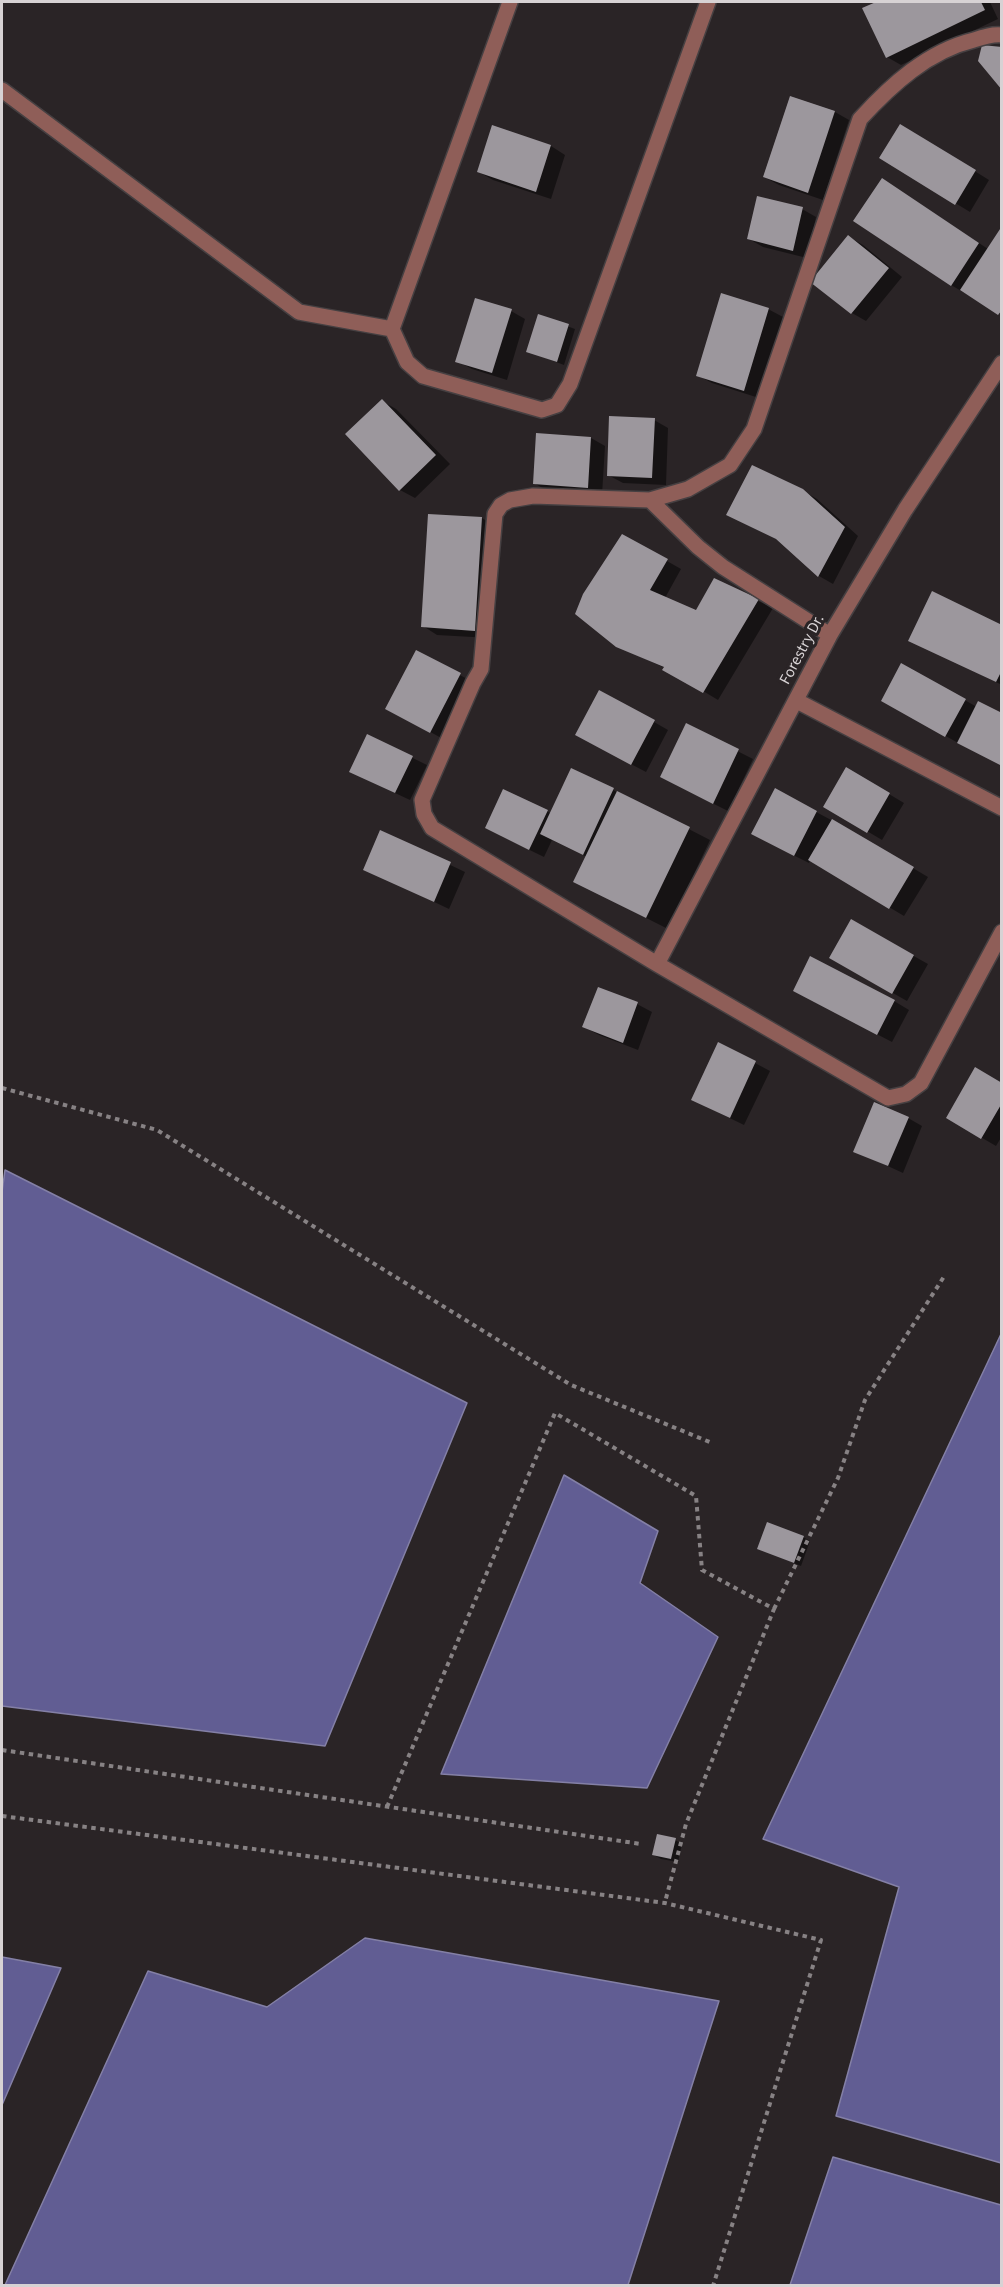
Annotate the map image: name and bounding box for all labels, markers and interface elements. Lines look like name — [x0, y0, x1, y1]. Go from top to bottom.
street label: Forestry Dr. — [777, 612, 829, 688]

